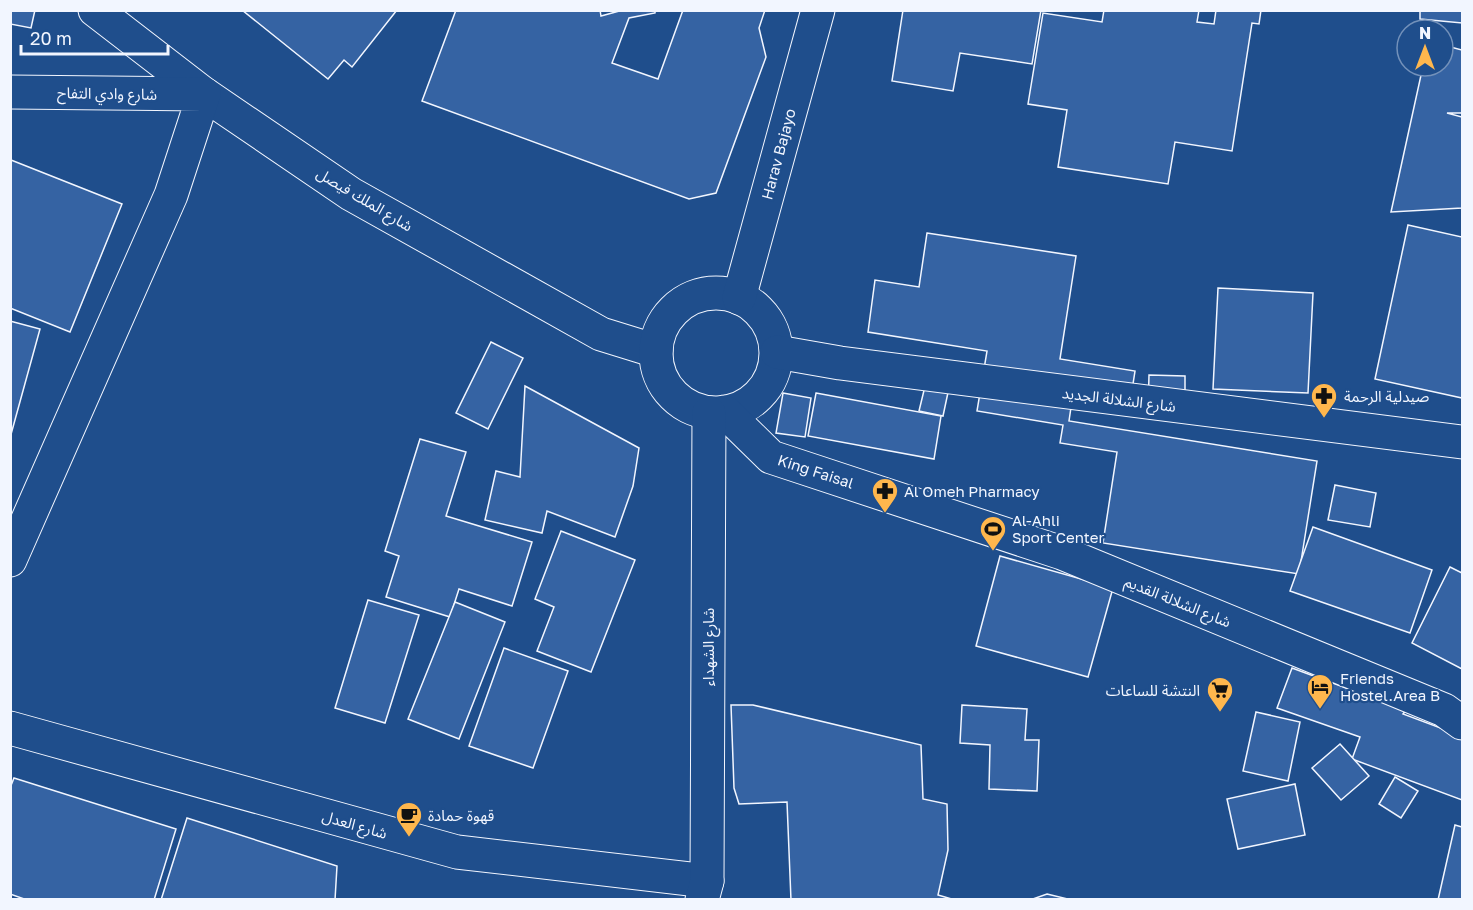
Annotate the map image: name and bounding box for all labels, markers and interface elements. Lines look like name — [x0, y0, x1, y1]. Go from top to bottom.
scale bar — [21, 18, 168, 56]
north arrow — [1395, 18, 1455, 78]
text: N — [1419, 23, 1431, 43]
text: 20 m — [30, 27, 72, 49]
street label: شارع وادي التفاح — [57, 83, 157, 107]
street label: Harav Bajayo — [757, 106, 799, 202]
street label: شارع الملك فيصل — [312, 163, 416, 238]
pharmacy icon: صيدلية الرحمة — [1309, 381, 1339, 419]
street label: شارع الشلالة الجديد — [1061, 383, 1177, 419]
place label: صيدلية الرحمة — [1344, 387, 1429, 406]
street label: King Faisal — [776, 450, 856, 492]
pharmacy icon: Al Omeh Pharmacy — [870, 476, 900, 514]
place label: Al Omeh Pharmacy — [904, 482, 1040, 500]
place label: Al-Ahli Sport Center — [1012, 511, 1104, 546]
sports icon: Al-Ahli Sport Center — [978, 514, 1008, 552]
street label: شارع الشلالة القديم — [1121, 572, 1234, 634]
street label: شارع الشهداء — [699, 608, 721, 686]
place label: Friends Hostel.Area B — [1340, 669, 1440, 704]
hotel icon: Friends Hostel.Area B — [1305, 672, 1335, 710]
supermarket icon: النتشة للساعات — [1205, 675, 1235, 713]
place label: النتشة للساعات — [1106, 681, 1200, 699]
cafe icon: قهوة حمادة — [394, 800, 424, 838]
street label: شارع العدل — [319, 806, 390, 846]
place label: قهوة حمادة — [428, 806, 495, 825]

